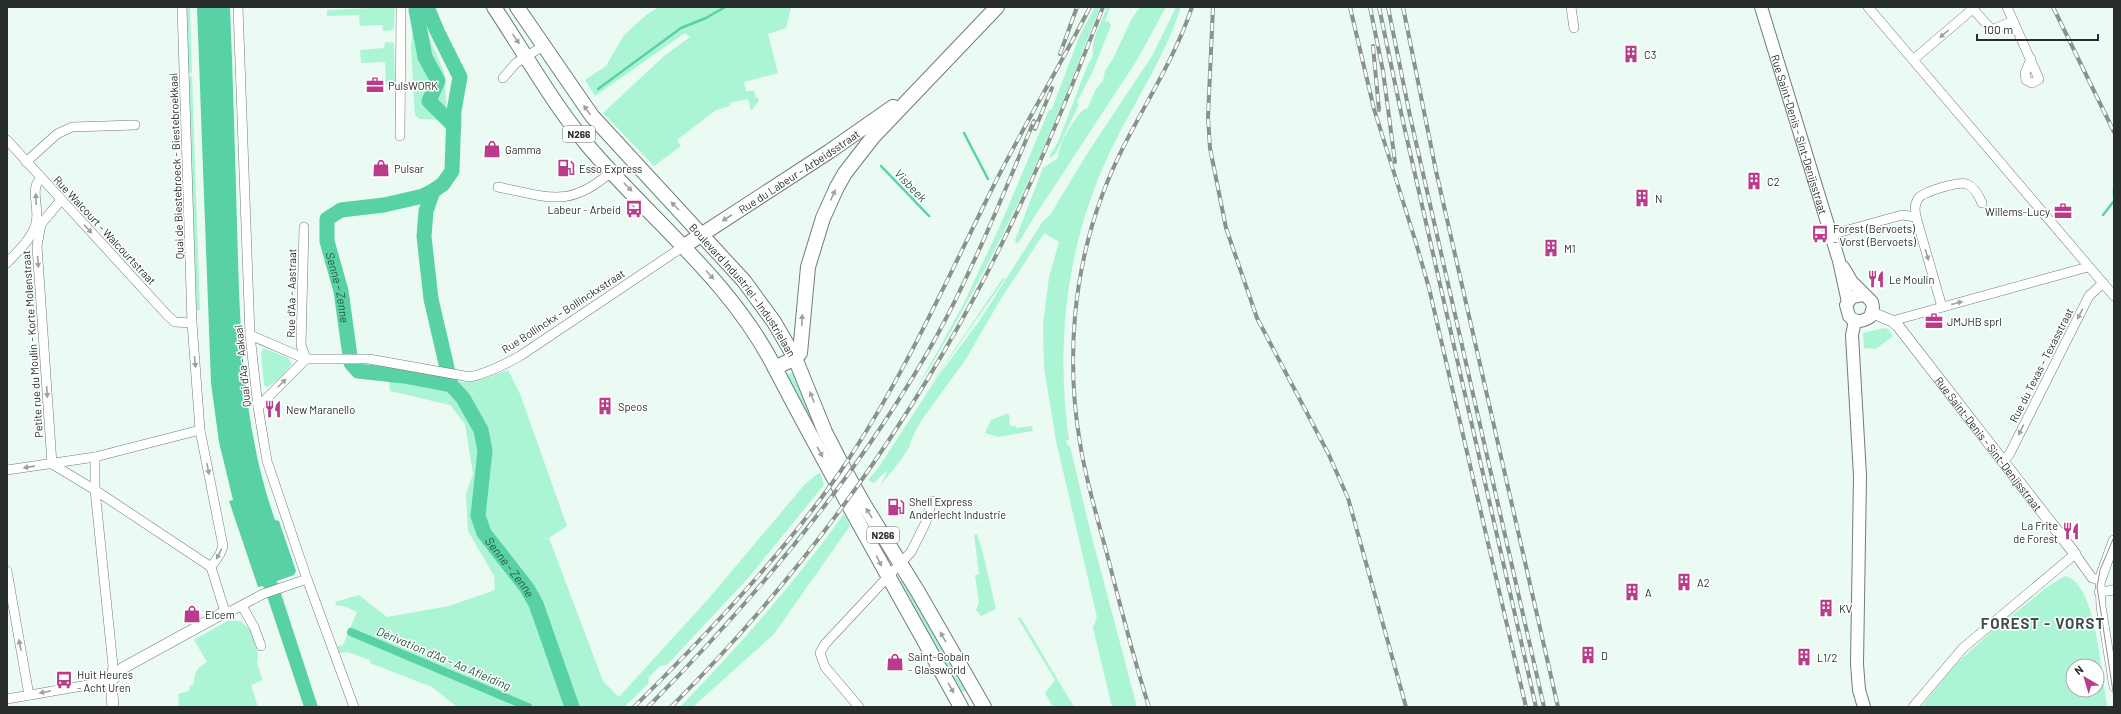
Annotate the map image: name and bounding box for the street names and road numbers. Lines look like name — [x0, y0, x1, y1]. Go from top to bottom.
street label: Rue Saint-Denis - Sint-Denijsstraat — [1769, 53, 1831, 216]
street label: Quai de Biestebroeck - Biestebroekkaai — [166, 72, 186, 259]
road number: N266 — [563, 126, 595, 142]
street label: Rue du Labeur - Arbeidsstraat — [736, 126, 862, 216]
street label: Rue Walcourt - Walcourtstraat — [51, 173, 159, 287]
street label: Boulevard Industriel - Industrielaan — [687, 220, 799, 359]
street label: Rue d'Aa - Aastraat — [284, 248, 298, 338]
street label: Petite rue du Moulin - Korte Molenstraat — [19, 250, 45, 438]
street label: Rue Bollinckx - Bollinckxstraat — [499, 266, 627, 356]
street label: Rue du Texas - Texasstraat — [2006, 306, 2076, 424]
street label: Quai d'Aa - Aakaai — [231, 324, 253, 408]
street label: Rue Saint-Denis - Sint-Denijsstraat — [1933, 374, 2045, 513]
road number: N266 — [867, 527, 899, 543]

